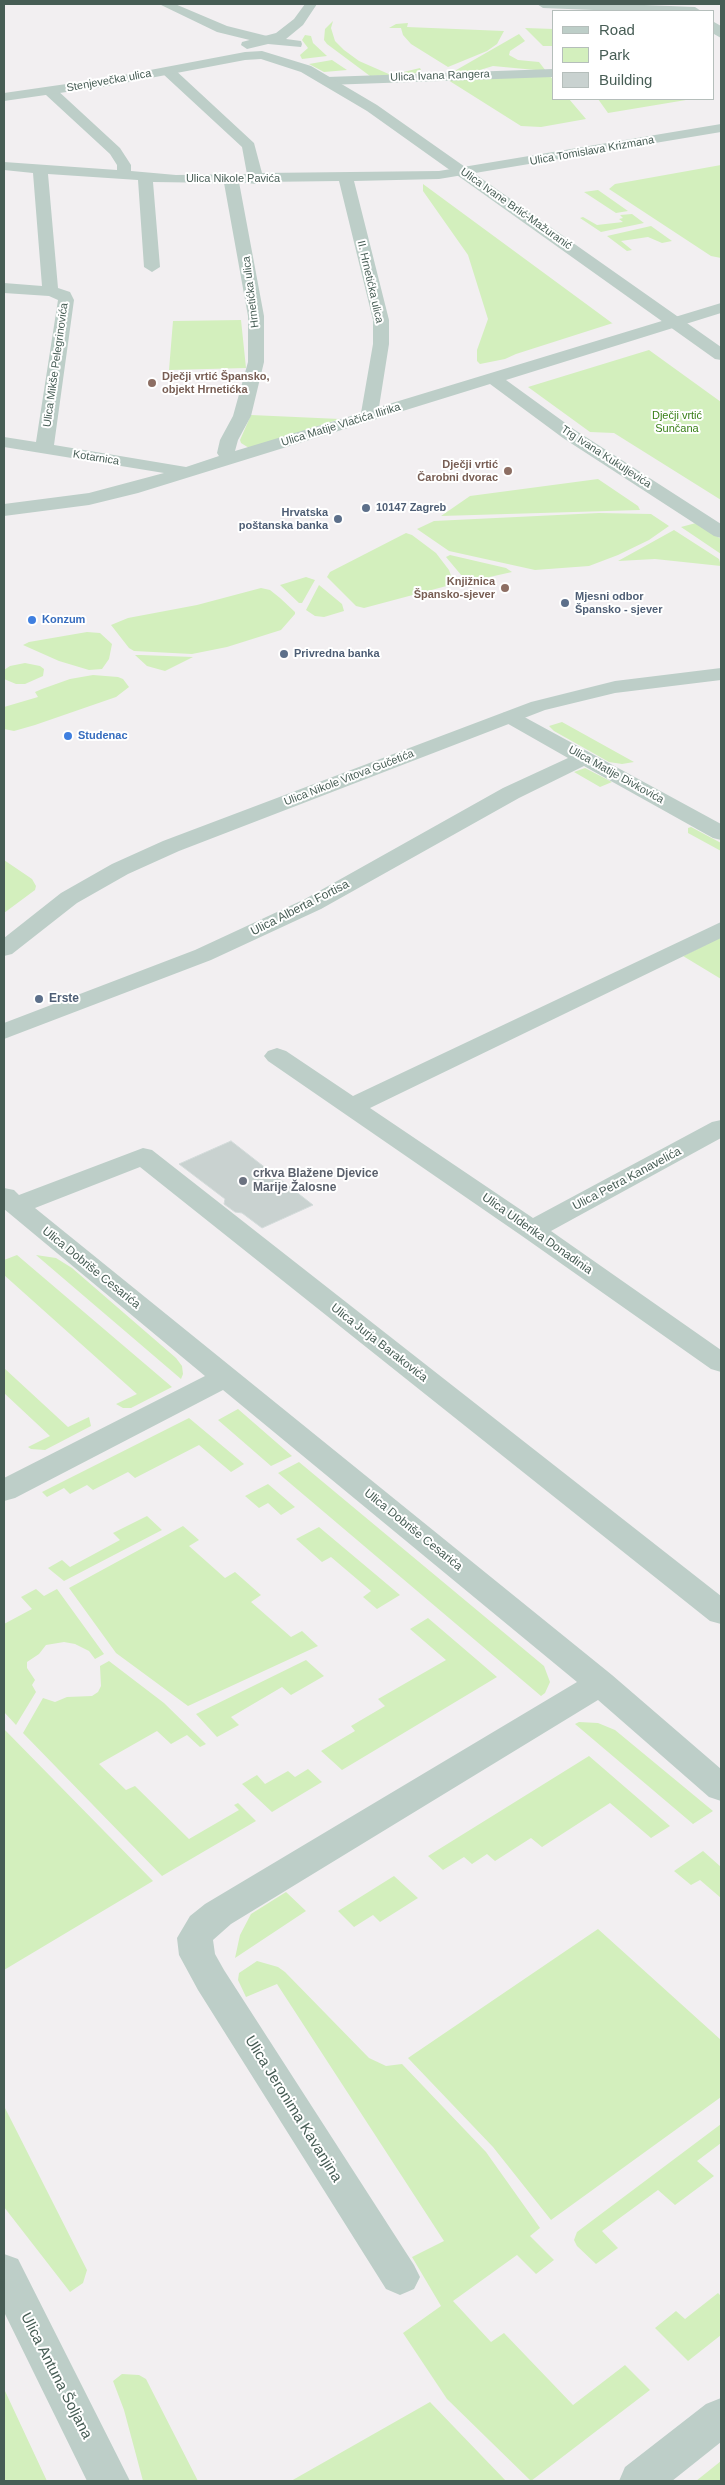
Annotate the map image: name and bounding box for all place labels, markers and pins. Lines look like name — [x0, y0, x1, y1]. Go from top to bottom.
place label: Dječji vrtić Špansko, objekt Hrnetićka — [162, 370, 270, 396]
marker: Dječji vrtić Špansko, objekt Hrnetićka — [146, 377, 158, 389]
place label: Dječji vrtić Čarobni dvorac — [417, 458, 498, 484]
marker: Dječji vrtić Čarobni dvorac — [502, 465, 514, 477]
place label: 10147 Zagreb — [376, 501, 446, 515]
marker: 10147 Zagreb — [360, 502, 372, 514]
place label: Hrvatska poštanska banka — [239, 506, 328, 532]
marker: Hrvatska poštanska banka — [332, 513, 344, 525]
place label: Knjižnica Špansko-sjever — [414, 575, 495, 601]
marker: Knjižnica Špansko-sjever — [499, 582, 511, 594]
place label: Mjesni odbor Špansko - sjever — [575, 590, 662, 616]
marker: Mjesni odbor Špansko - sjever — [559, 597, 571, 609]
place label: Konzum — [42, 613, 85, 627]
marker: Konzum — [26, 614, 38, 626]
place label: Privredna banka — [294, 647, 380, 661]
marker: Privredna banka — [278, 648, 290, 660]
place label: Studenac — [78, 729, 128, 743]
marker: Studenac — [62, 730, 74, 742]
place label: Erste — [49, 992, 79, 1006]
marker: Erste — [33, 993, 45, 1005]
place label: crkva Blažene Djevice Marije Žalosne — [253, 1167, 378, 1195]
marker: crkva Blažene Djevice Marije Žalosne — [237, 1175, 249, 1187]

